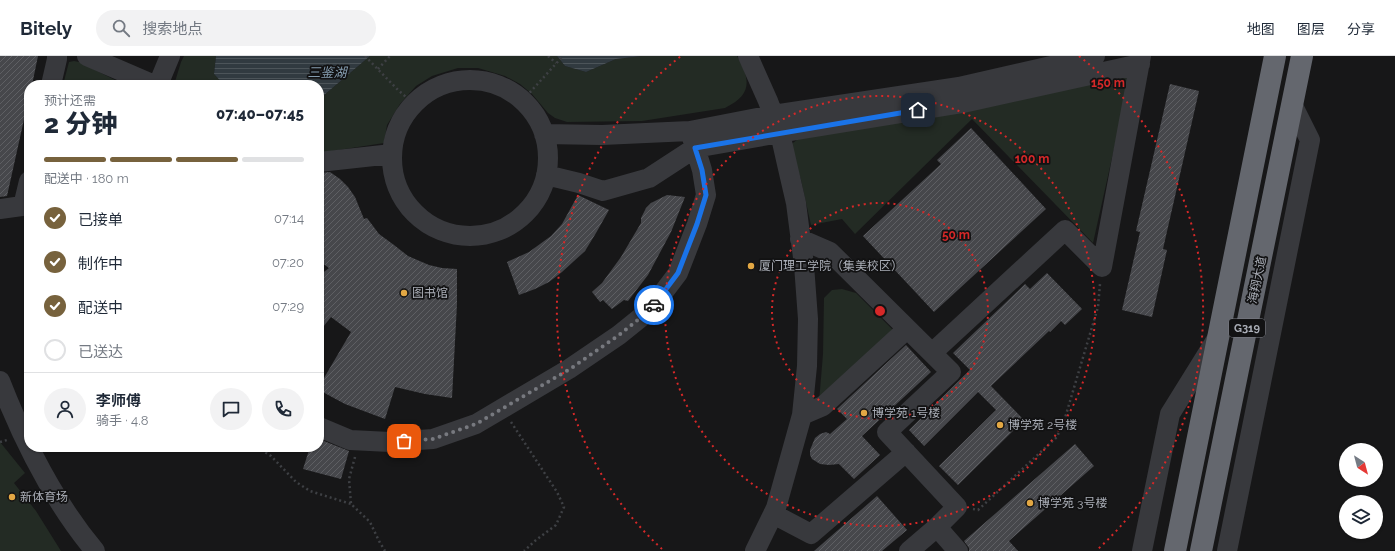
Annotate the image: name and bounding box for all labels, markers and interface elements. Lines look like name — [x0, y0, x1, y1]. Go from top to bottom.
search box — [96, 10, 376, 46]
text: Bitely — [20, 17, 72, 39]
icon: search — [110, 17, 132, 39]
text: 搜索地点 — [142, 20, 202, 38]
text: 地图 — [1247, 21, 1275, 37]
text: 图层 — [1297, 21, 1325, 37]
text: 分享 — [1347, 21, 1375, 37]
water label: 三鉴湖 — [307, 65, 348, 80]
text: 150 m — [1091, 76, 1125, 90]
text: 预计还需 — [44, 93, 96, 108]
pin — [901, 93, 935, 127]
icon: home — [907, 99, 929, 121]
text: 07:40–07:45 — [216, 105, 304, 123]
text: 2 分钟 — [44, 109, 117, 139]
text: 100 m — [1015, 152, 1049, 166]
text: 配送中 · 180 m — [44, 171, 129, 186]
icon: check — [44, 207, 66, 229]
text: 已接单 — [78, 211, 123, 229]
text: 07:14 — [274, 211, 304, 226]
text: 50 m — [942, 228, 970, 242]
icon: check — [44, 251, 66, 273]
text: 制作中 — [78, 255, 123, 273]
text: 07:20 — [272, 255, 304, 270]
street label: 海翔大道 — [1245, 255, 1269, 305]
place label: 厦门理工学院（集美校区） — [759, 259, 903, 273]
marker: 厦门理工学院（集美校区） — [746, 261, 756, 271]
courier — [634, 285, 674, 325]
place label: 图书馆 — [412, 286, 448, 300]
marker: 图书馆 — [399, 288, 409, 298]
icon: car — [643, 294, 665, 316]
icon: check — [44, 295, 66, 317]
text: 配送中 — [78, 299, 123, 317]
text: 07:29 — [272, 299, 304, 314]
centre of rings — [873, 304, 887, 318]
road number: G319 — [1229, 319, 1265, 337]
text: 已送达 — [78, 343, 123, 361]
button: person — [44, 388, 86, 430]
button: chat — [210, 388, 252, 430]
button: phone — [262, 388, 304, 430]
text: 李师傅 — [96, 392, 141, 410]
place label: 博学苑 1号楼 — [872, 406, 940, 420]
marker: 博学苑 1号楼 — [859, 408, 869, 418]
text: 骑手 · 4.8 — [96, 413, 148, 428]
place label: 博学苑 2号楼 — [1008, 418, 1077, 432]
marker: 博学苑 2号楼 — [995, 420, 1005, 430]
pin — [387, 424, 421, 458]
icon: bag — [393, 430, 415, 452]
north arrow — [1339, 443, 1383, 487]
map controls — [1339, 443, 1383, 539]
place label: 新体育场 — [20, 490, 68, 504]
marker: 新体育场 — [7, 492, 17, 502]
button: layers — [1339, 495, 1383, 539]
place label: 博学苑 3号楼 — [1038, 496, 1107, 510]
marker: 博学苑 3号楼 — [1025, 498, 1035, 508]

